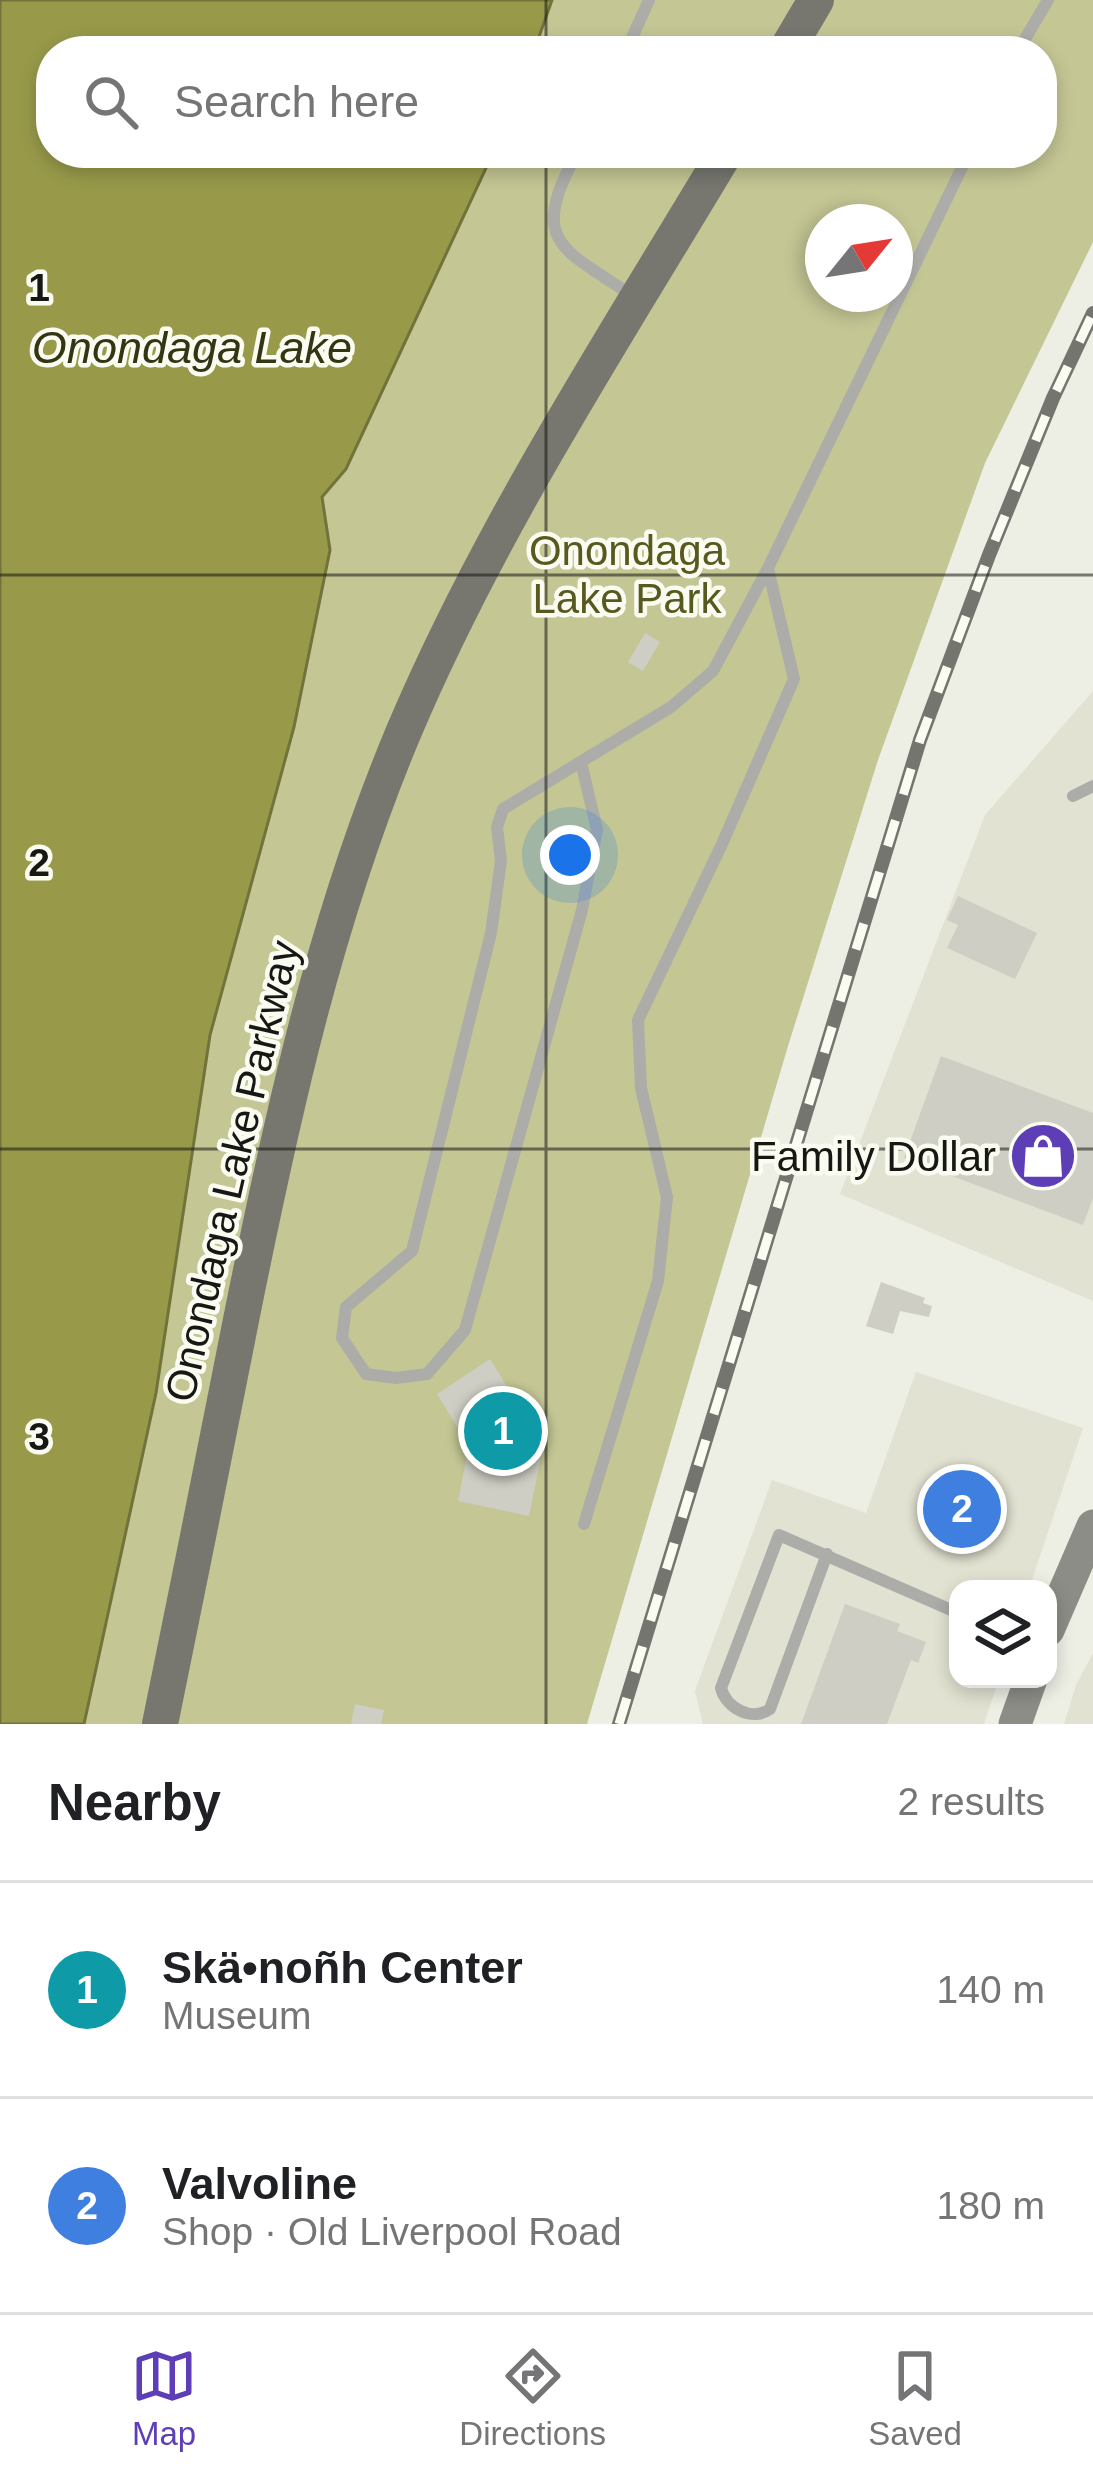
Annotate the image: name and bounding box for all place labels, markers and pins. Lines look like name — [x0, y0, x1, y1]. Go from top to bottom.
shop icon: Family Dollar — [1008, 1121, 1078, 1191]
place label: Family Dollar — [751, 1133, 996, 1180]
pin: 1 — [464, 1386, 542, 1476]
pin: 2 — [923, 1464, 1001, 1554]

